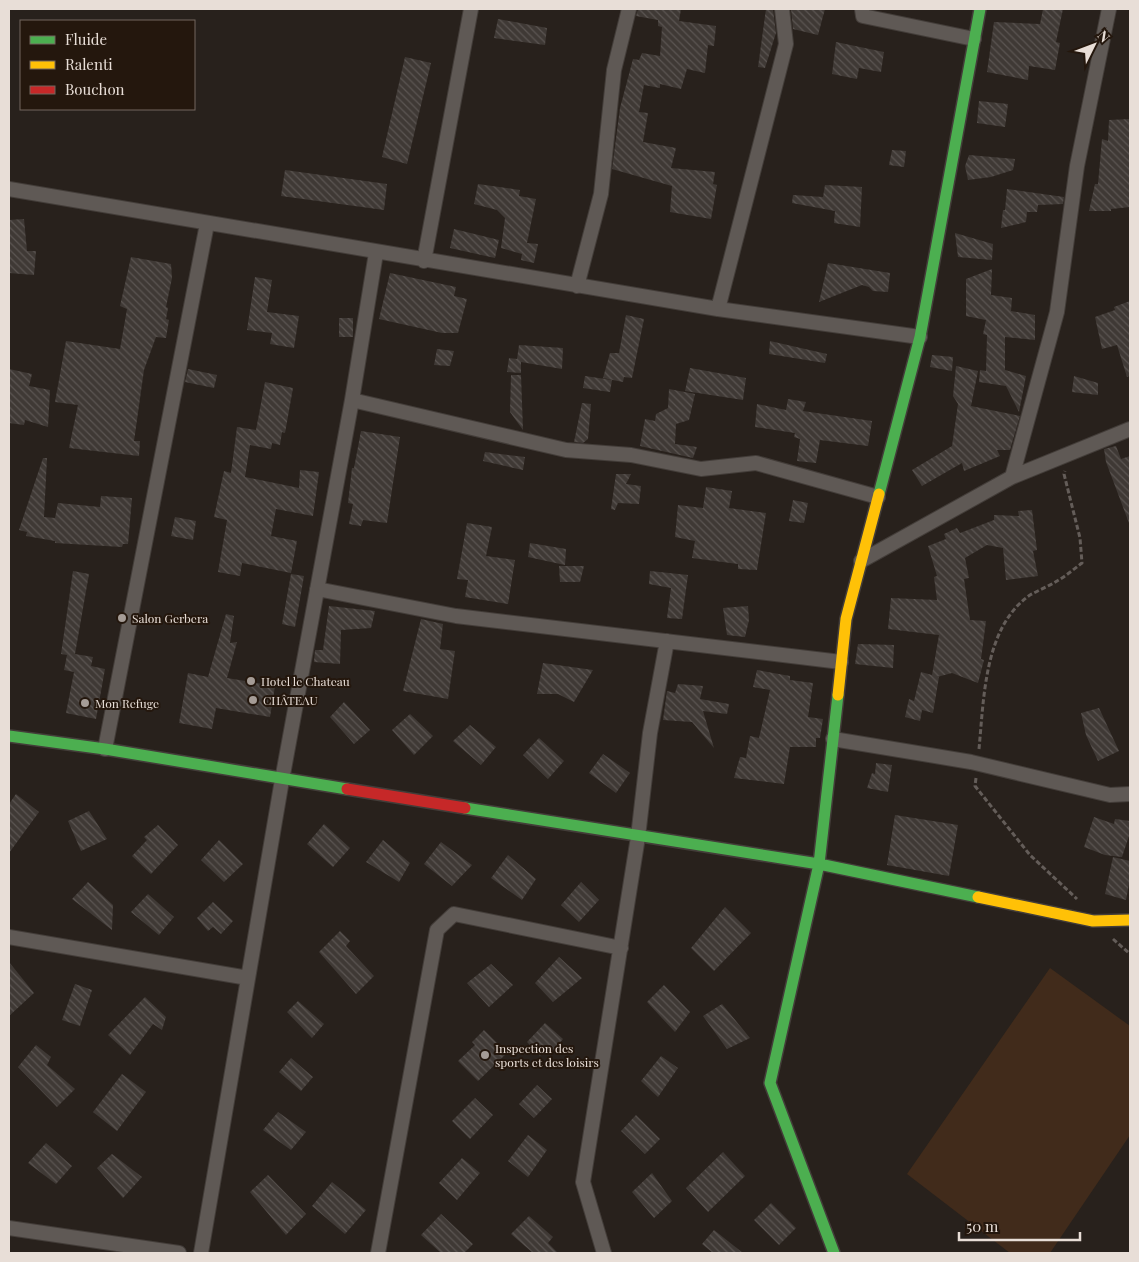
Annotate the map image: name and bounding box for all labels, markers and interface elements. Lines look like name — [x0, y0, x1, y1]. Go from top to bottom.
legend — [20, 20, 195, 110]
north arrow — [1069, 20, 1119, 70]
text: N — [1094, 26, 1114, 46]
text: Fluide — [65, 29, 107, 49]
text: Ralenti — [65, 54, 113, 74]
text: Bouchon — [65, 79, 125, 99]
place label: Salon Gerbera — [132, 610, 208, 626]
marker: Salon Gerbera — [116, 612, 128, 624]
place label: Hotel le Chateau — [261, 673, 350, 689]
marker: Hotel le Chateau — [245, 675, 257, 687]
place label: CHÂTEAU — [263, 692, 318, 708]
marker: CHÂTEAU — [247, 694, 259, 706]
place label: Mon Refuge — [95, 695, 159, 711]
marker: Mon Refuge — [79, 697, 91, 709]
place label: Inspection des sports et des loisirs — [495, 1040, 599, 1070]
marker: Inspection des sports et des loisirs — [479, 1049, 491, 1061]
scale bar — [959, 1210, 1080, 1242]
text: 50 m — [966, 1216, 999, 1236]

